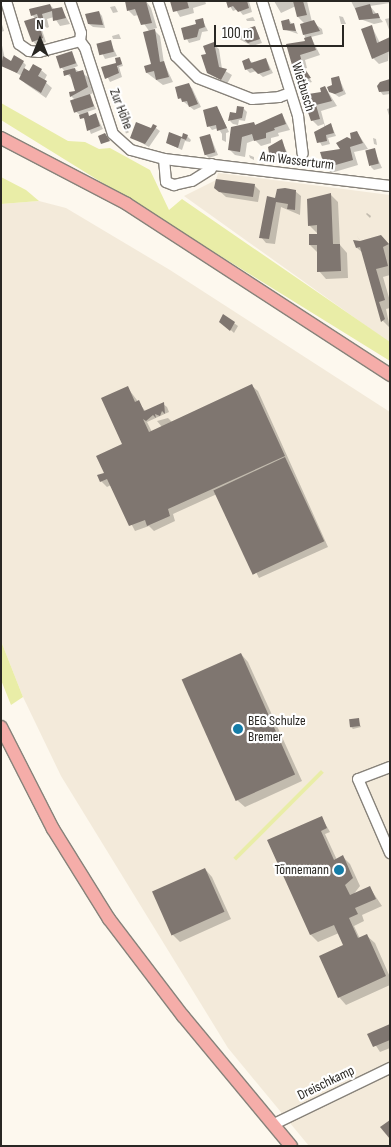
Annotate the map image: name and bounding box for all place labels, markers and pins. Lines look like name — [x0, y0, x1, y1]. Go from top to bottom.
place label: BEG Schulze Bremer — [248, 713, 306, 746]
marker: BEG Schulze Bremer — [232, 723, 244, 735]
place label: Tönnemann — [274, 862, 329, 878]
marker: Tönnemann — [333, 864, 345, 876]

